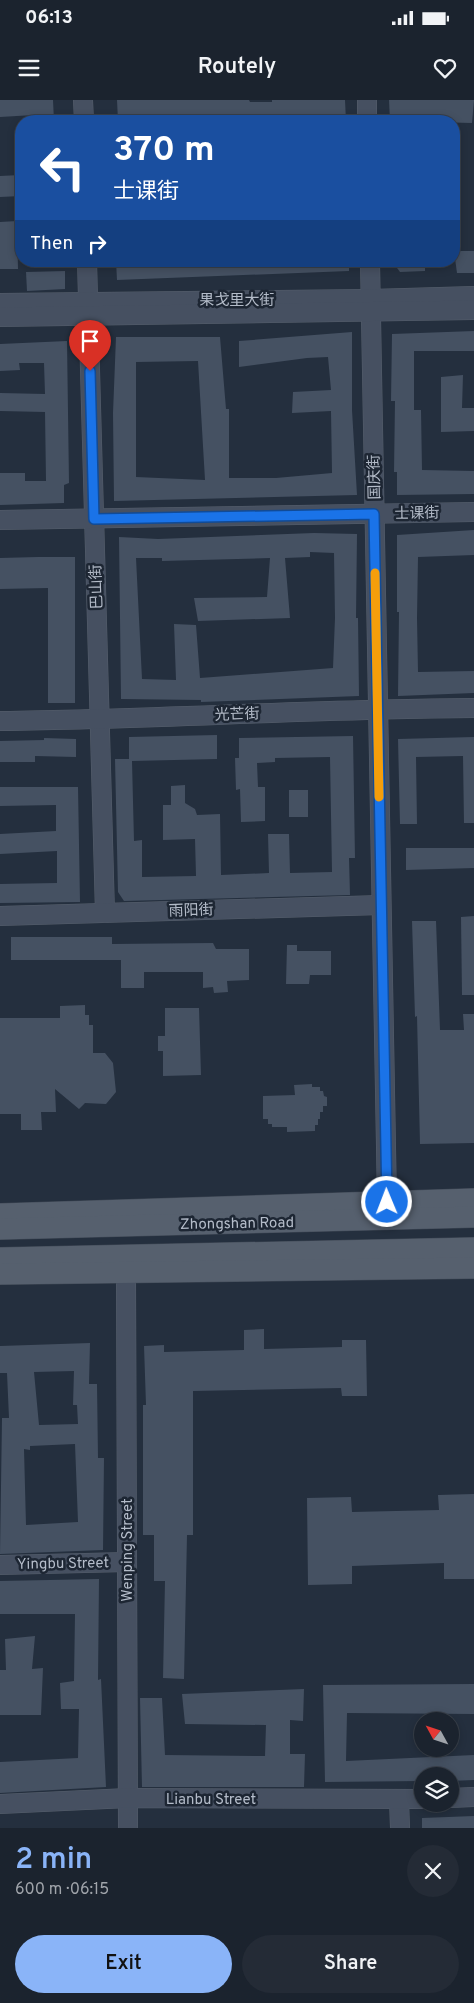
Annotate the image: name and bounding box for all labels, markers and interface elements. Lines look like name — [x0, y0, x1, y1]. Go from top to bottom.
text: 06:13 — [25, 6, 73, 30]
icon: menu — [15, 54, 43, 82]
text: Routely — [198, 54, 276, 81]
icon: heart — [431, 54, 459, 82]
text: 370 m — [113, 129, 215, 173]
icon: left — [30, 135, 95, 200]
text: 士课街 — [113, 179, 179, 206]
icon: right — [83, 230, 111, 258]
text: Then — [30, 232, 73, 256]
street label: 果戈里大街 — [199, 292, 275, 311]
pin — [69, 320, 111, 371]
icon: arrive — [76, 327, 104, 355]
street label: 国庆街 — [366, 454, 385, 500]
street label: 士课街 — [394, 505, 440, 524]
street label: 巴山街 — [87, 564, 108, 610]
street label: 光芒街 — [214, 705, 260, 726]
street label: 雨阳街 — [168, 901, 214, 922]
position arrow — [360, 1175, 412, 1227]
street label: Zhongshan Road — [180, 1214, 294, 1235]
street label: Wenping Street — [119, 1498, 138, 1602]
street label: Yingbu Street — [17, 1554, 109, 1575]
north arrow — [414, 1712, 459, 1758]
map controls — [414, 1712, 459, 1812]
button: layers — [414, 1767, 459, 1812]
street label: Lianbu Street — [166, 1791, 256, 1810]
text: 2 min — [15, 1842, 92, 1879]
button: close — [407, 1845, 459, 1897]
text: 600 m · 06:15 — [15, 1880, 109, 1900]
button: Exit — [15, 1935, 232, 1993]
button: Share — [242, 1935, 459, 1993]

